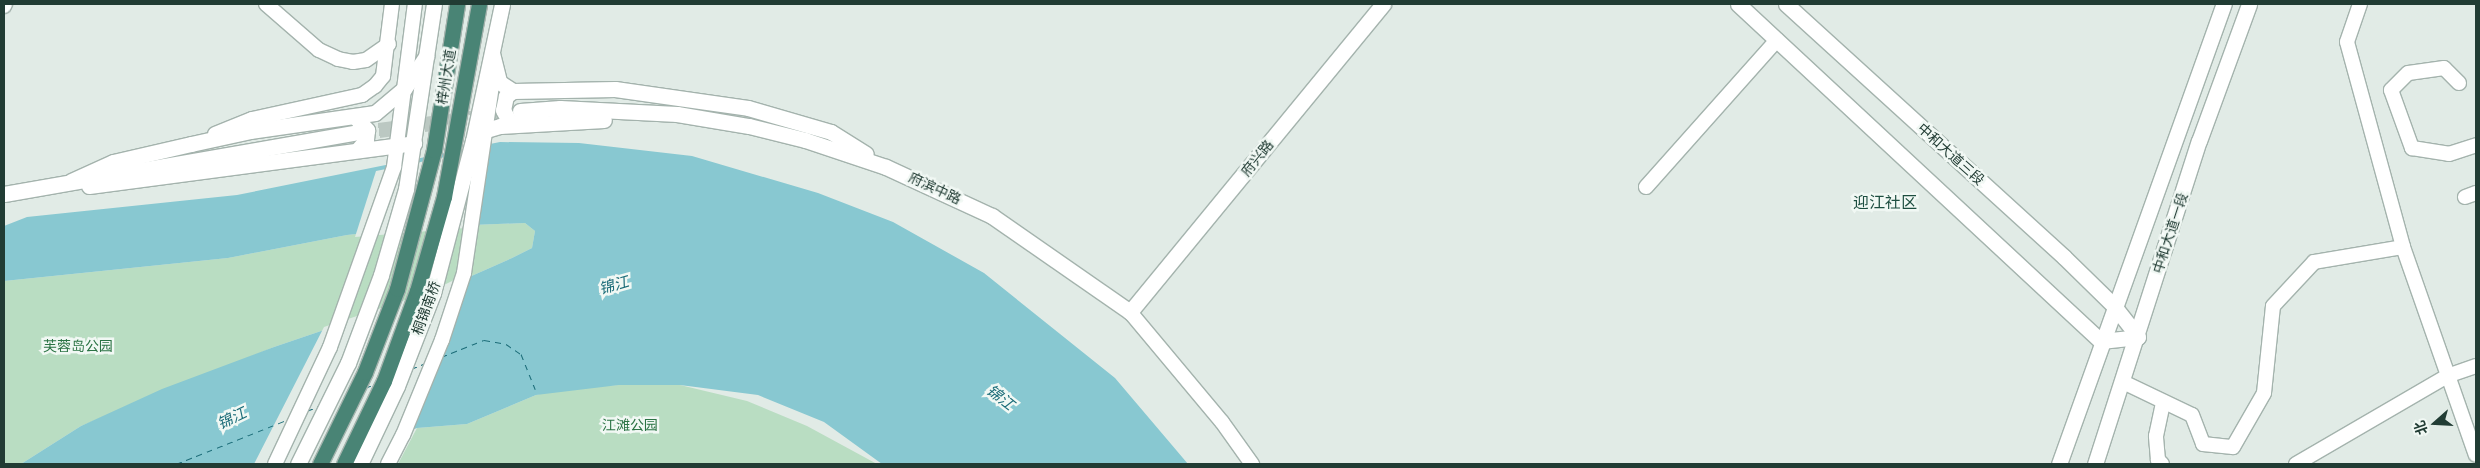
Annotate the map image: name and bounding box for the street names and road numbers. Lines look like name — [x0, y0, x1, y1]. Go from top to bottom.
street label: 梓州大道 — [433, 48, 459, 106]
street label: 中和大道三段 — [1914, 120, 1988, 188]
street label: 府兴路 — [1237, 136, 1277, 180]
street label: 府滨中路 — [906, 169, 964, 207]
street label: 中和大道一段 — [2149, 190, 2191, 276]
street label: 桐锦南桥 — [409, 279, 443, 337]

